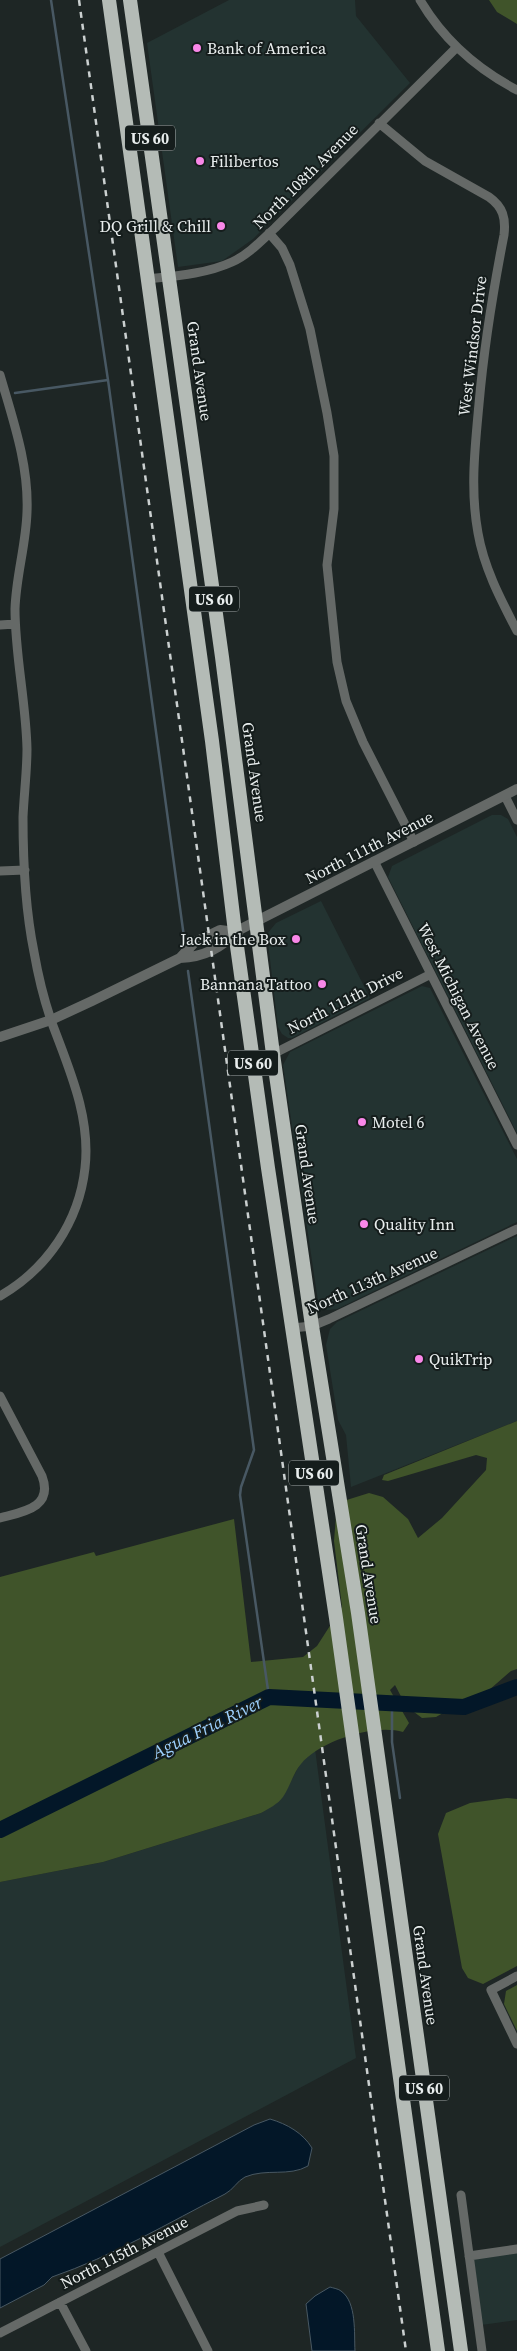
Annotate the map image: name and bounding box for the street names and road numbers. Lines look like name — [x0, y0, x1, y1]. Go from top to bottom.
street label: North 108th Avenue — [247, 118, 363, 234]
road number: US 60 — [125, 126, 175, 150]
street label: West Windsor Drive — [452, 275, 492, 417]
street label: Grand Avenue — [182, 320, 218, 422]
road number: US 60 — [189, 586, 239, 612]
street label: Grand Avenue — [237, 721, 273, 823]
street label: North 111th Avenue — [301, 805, 437, 889]
street label: West Michigan Avenue — [413, 919, 505, 1073]
street label: North 111th Drive — [283, 961, 407, 1039]
road number: US 60 — [228, 1050, 278, 1076]
street label: Grand Avenue — [290, 1123, 326, 1225]
street label: North 113th Avenue — [303, 1241, 441, 1319]
road number: US 60 — [289, 1460, 339, 1486]
street label: Grand Avenue — [350, 1523, 388, 1625]
street label: Grand Avenue — [408, 1924, 444, 2026]
road number: US 60 — [399, 2076, 449, 2100]
street label: North 115th Avenue — [56, 2210, 192, 2294]

